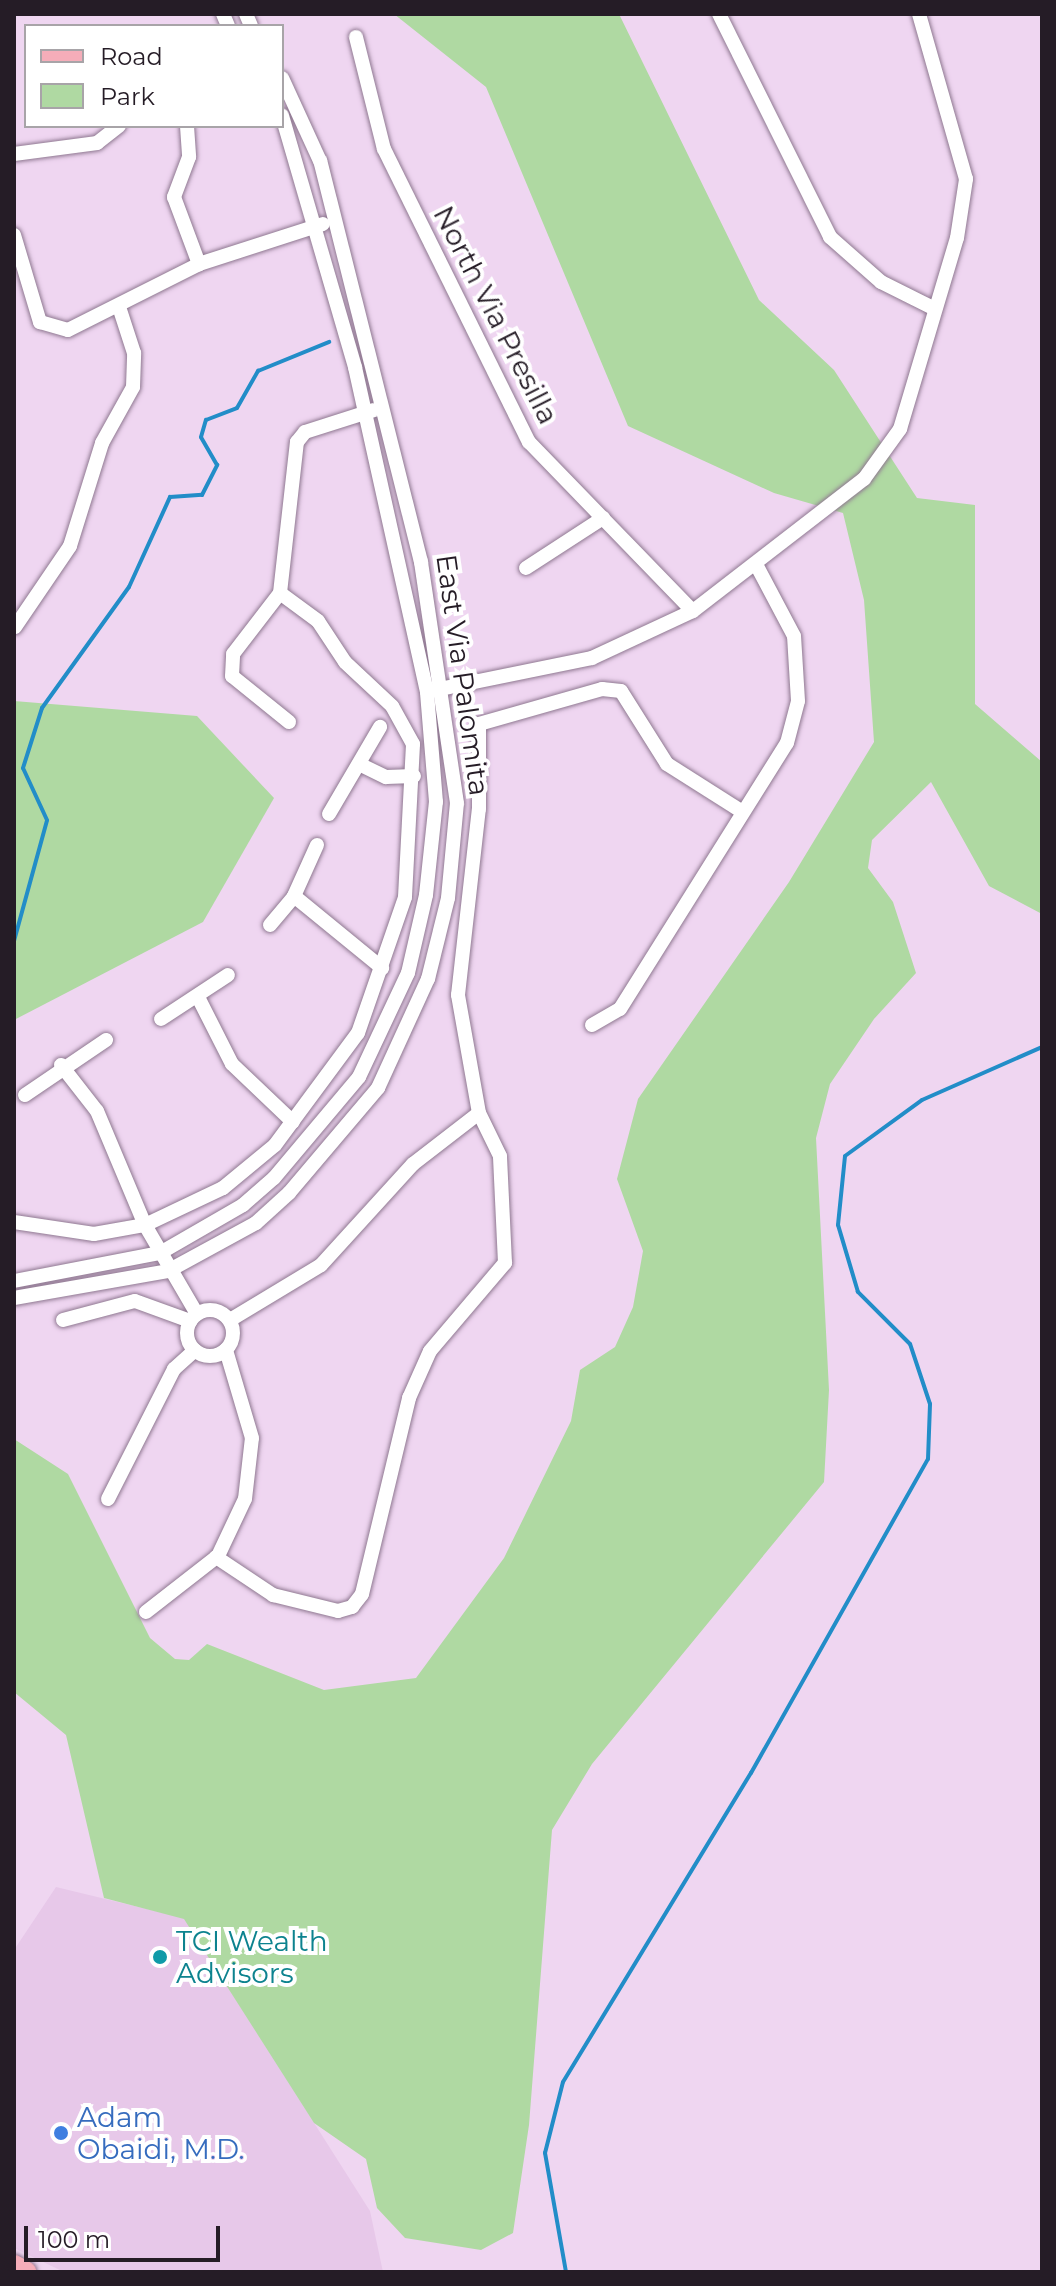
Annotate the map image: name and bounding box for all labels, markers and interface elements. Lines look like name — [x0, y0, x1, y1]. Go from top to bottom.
legend — [24, 24, 284, 128]
text: Road — [100, 42, 163, 71]
text: Park — [100, 82, 155, 111]
street label: North Via Presilla — [427, 200, 565, 430]
street label: East Via Palomita — [429, 552, 497, 798]
place label: TCI Wealth Advisors — [176, 1924, 328, 1990]
marker: TCI Wealth Advisors — [151, 1948, 169, 1966]
place label: Adam Obaidi, M.D. — [77, 2100, 244, 2166]
marker: Adam Obaidi, M.D. — [52, 2124, 70, 2142]
scale bar — [28, 2210, 224, 2260]
text: 100 m — [38, 2225, 110, 2254]

